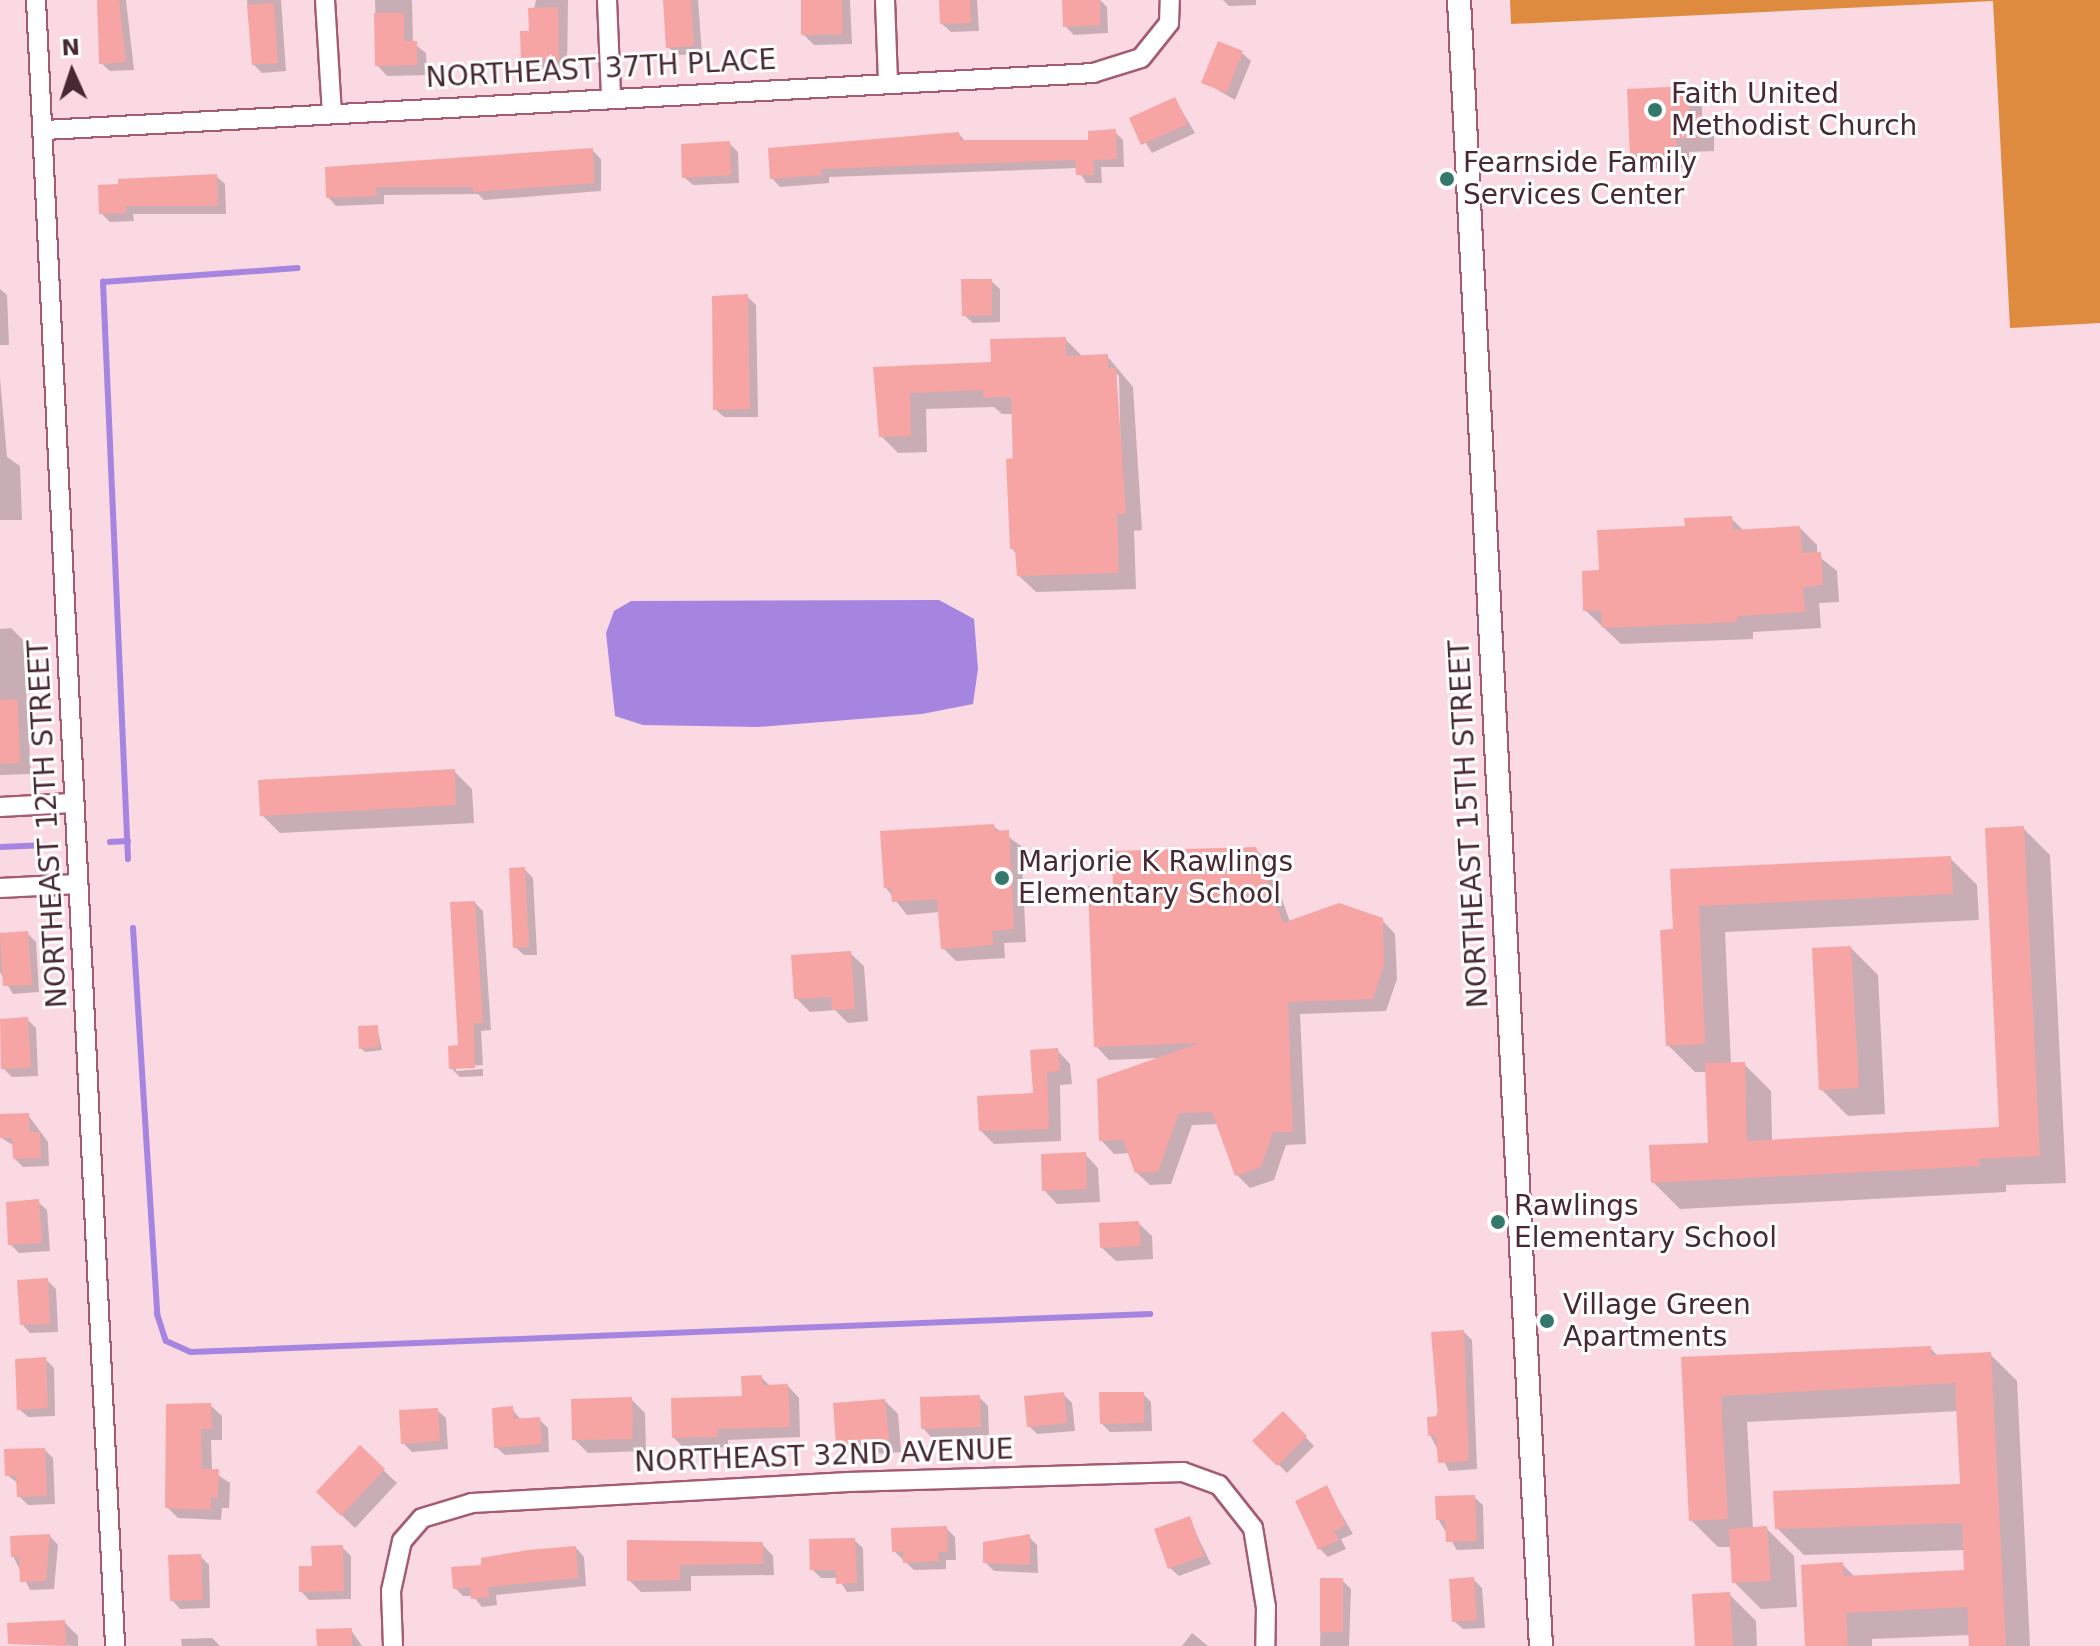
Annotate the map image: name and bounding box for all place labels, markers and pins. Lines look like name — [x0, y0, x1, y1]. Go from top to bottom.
place label: Faith United Methodist Church — [1671, 77, 1917, 143]
marker: Faith United Methodist Church — [1646, 101, 1664, 119]
place label: Fearnside Family Services Center — [1463, 146, 1697, 212]
marker: Fearnside Family Services Center — [1438, 170, 1456, 188]
place label: Marjorie K Rawlings Elementary School — [1018, 845, 1293, 911]
marker: Marjorie K Rawlings Elementary School — [993, 869, 1011, 887]
place label: Rawlings Elementary School — [1514, 1189, 1777, 1255]
marker: Rawlings Elementary School — [1489, 1213, 1507, 1231]
place label: Village Green Apartments — [1563, 1288, 1751, 1354]
marker: Village Green Apartments — [1538, 1312, 1556, 1330]

